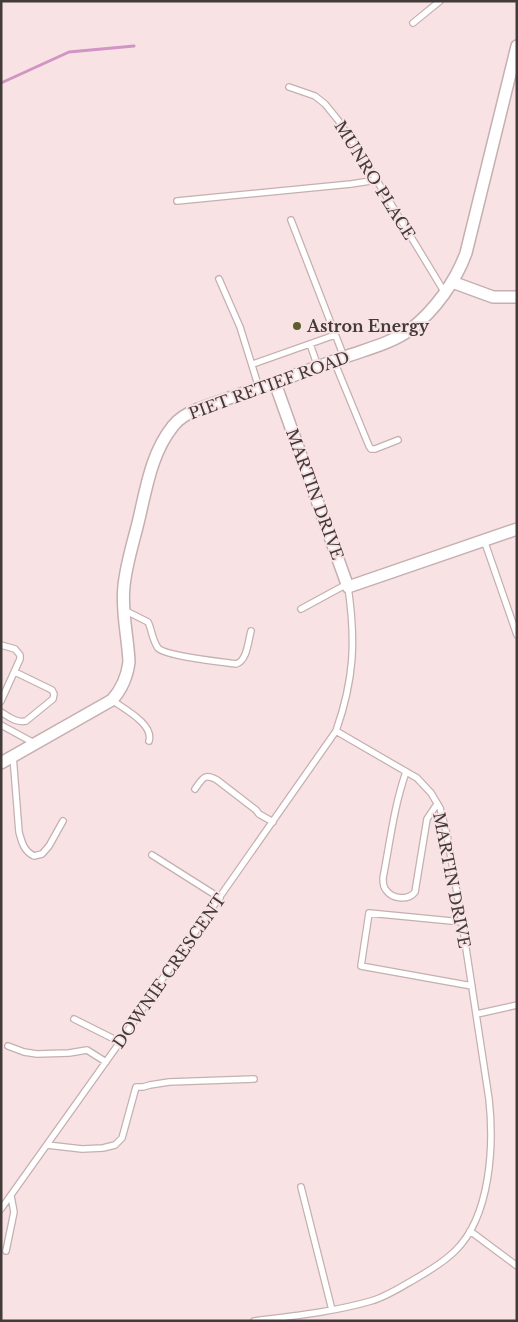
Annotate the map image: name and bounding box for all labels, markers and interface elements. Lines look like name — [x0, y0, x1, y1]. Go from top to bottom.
street label: MUNRO PLACE — [330, 117, 420, 243]
place label: Astron Energy — [306, 316, 430, 336]
marker: Astron Energy — [291, 320, 303, 332]
street label: PIET RETIEF ROAD — [186, 347, 352, 423]
street label: MARTIN DRIVE — [282, 426, 348, 562]
street label: MARTIN DRIVE — [429, 810, 475, 950]
street label: DOWNIE CRESCENT — [108, 890, 230, 1052]

